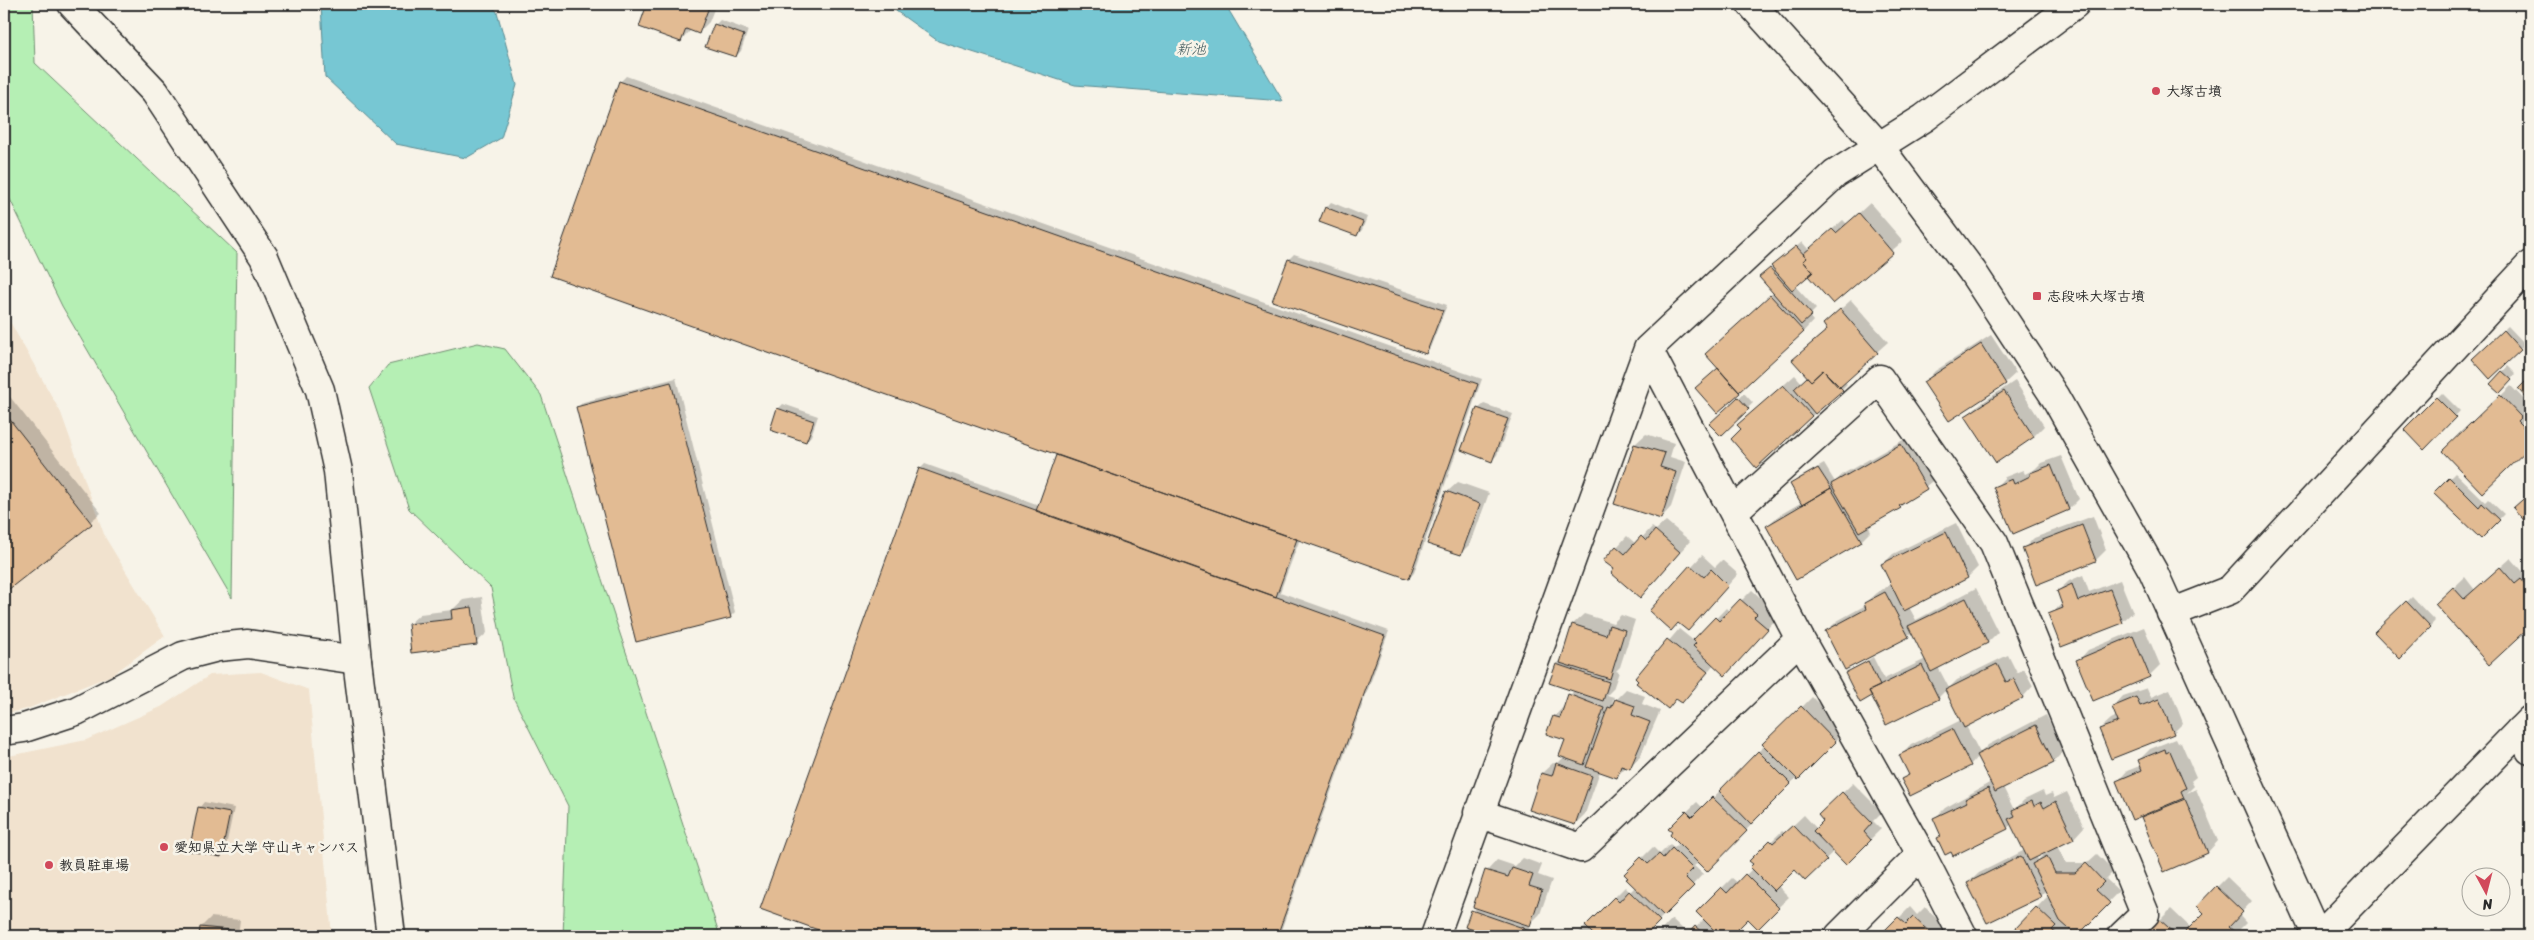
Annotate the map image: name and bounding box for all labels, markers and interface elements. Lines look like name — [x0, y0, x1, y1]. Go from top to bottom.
water label: 新池 — [1176, 36, 1207, 62]
place label: 大塚古墳 — [2166, 79, 2222, 104]
marker: 大塚古墳 — [2150, 85, 2162, 97]
place label: 志段味大塚古墳 — [2047, 284, 2145, 309]
marker: 志段味大塚古墳 — [2031, 290, 2043, 302]
place label: 愛知県立大学 守山キャンパス — [174, 835, 359, 860]
marker: 愛知県立大学 守山キャンパス — [158, 841, 170, 853]
place label: 教員駐車場 — [59, 853, 129, 878]
marker: 教員駐車場 — [43, 859, 55, 871]
north arrow — [2462, 868, 2512, 918]
text: N — [2481, 891, 2495, 917]

